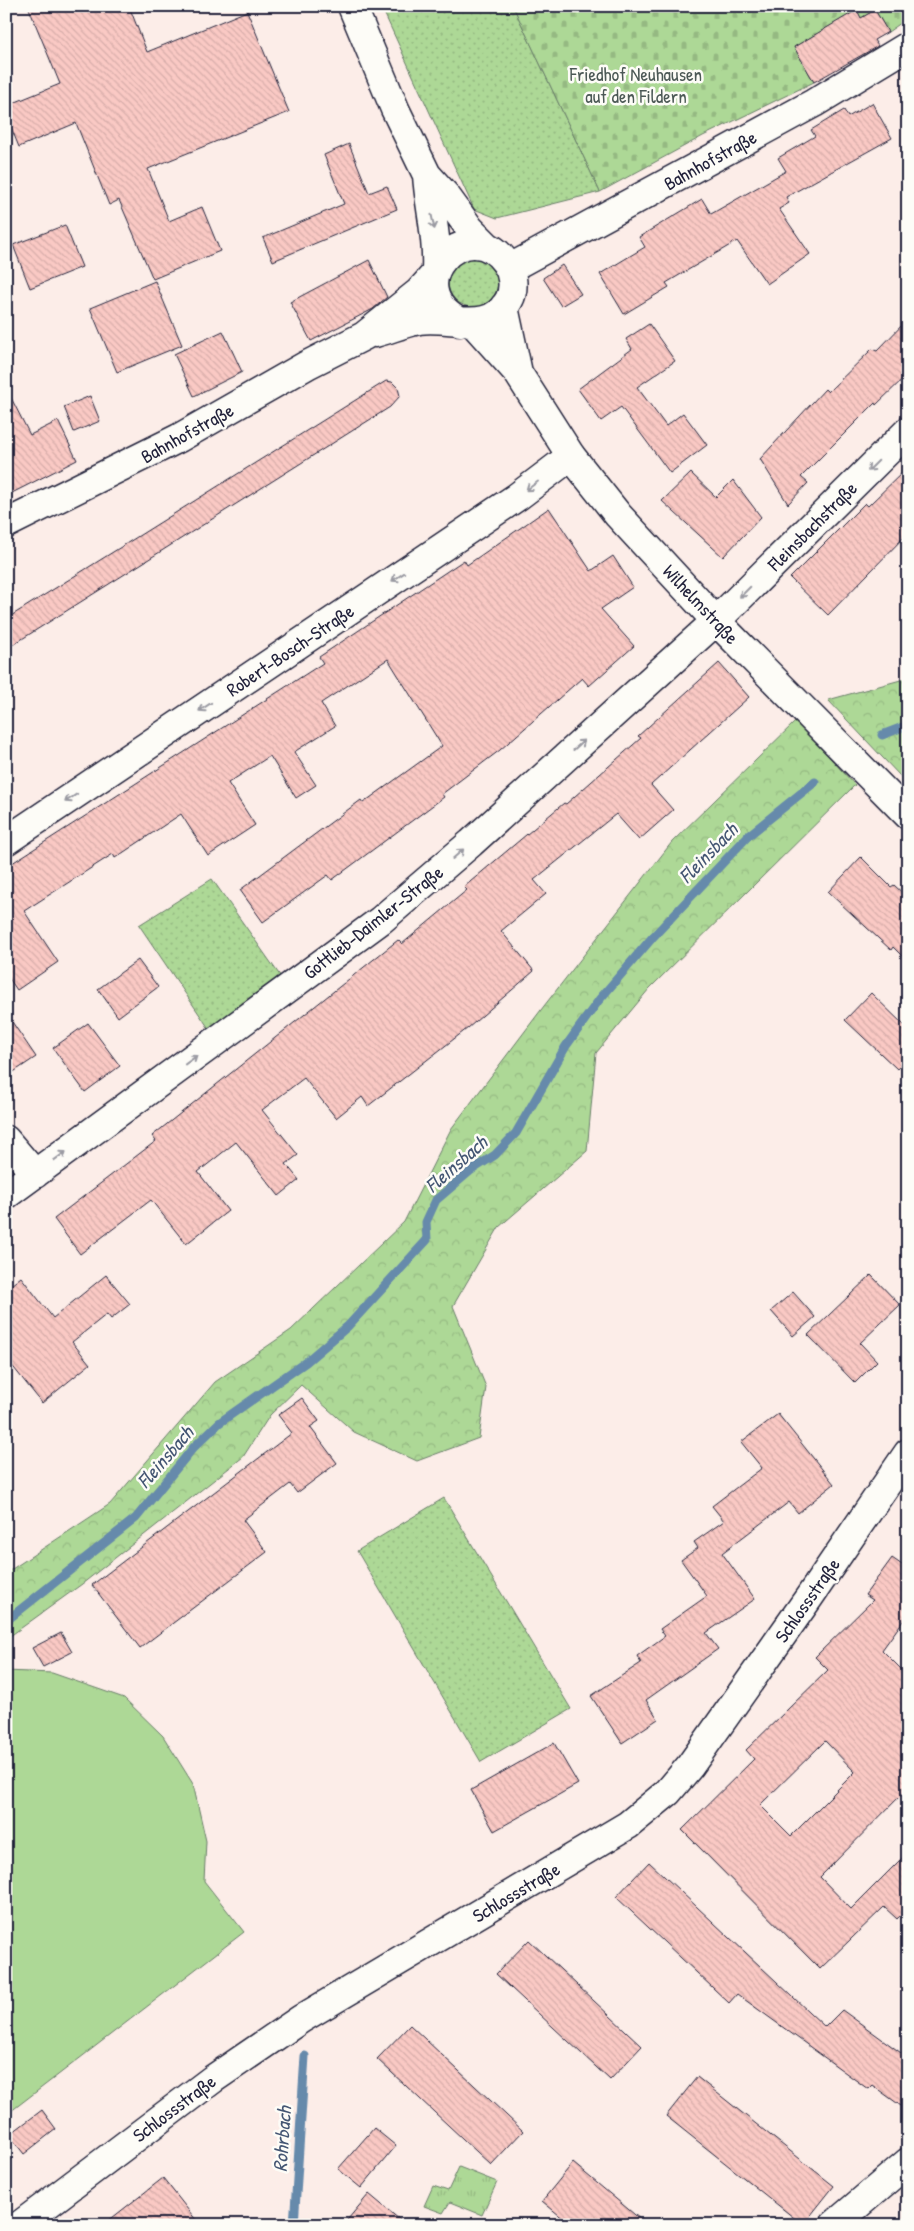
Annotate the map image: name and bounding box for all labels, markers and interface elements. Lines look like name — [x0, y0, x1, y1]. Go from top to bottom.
park label: Friedhof Neuhausen auf den Fildern — [569, 61, 702, 109]
street label: Bahnhofstraße — [659, 124, 761, 196]
one-way arrow — [429, 214, 438, 230]
street label: Bahnhofstraße — [136, 397, 238, 469]
one-way arrow — [867, 459, 879, 472]
street label: Fleinsbachstraße — [761, 475, 863, 577]
one-way arrow — [526, 480, 539, 491]
street label: Wilhelmstraße — [657, 558, 745, 650]
one-way arrow — [391, 572, 405, 582]
one-way arrow — [739, 586, 751, 598]
street label: Robert-Bosch-Straße — [221, 597, 359, 702]
one-way arrow — [199, 702, 213, 712]
one-way arrow — [572, 739, 585, 751]
one-way arrow — [64, 793, 78, 803]
water label: Fleinsbach — [672, 815, 744, 889]
one-way arrow — [451, 848, 464, 859]
street label: Gottlieb-Daimler-Straße — [298, 859, 449, 985]
one-way arrow — [184, 1054, 197, 1065]
water label: Fleinsbach — [419, 1128, 494, 1198]
one-way arrow — [53, 1151, 67, 1161]
water label: Fleinsbach — [130, 1419, 200, 1494]
street label: Schlossstraße — [768, 1552, 846, 1647]
street label: Schlossstraße — [467, 1855, 565, 1928]
street label: Schlossstraße — [127, 2068, 221, 2148]
water label: Rohrbach — [266, 2104, 297, 2173]

